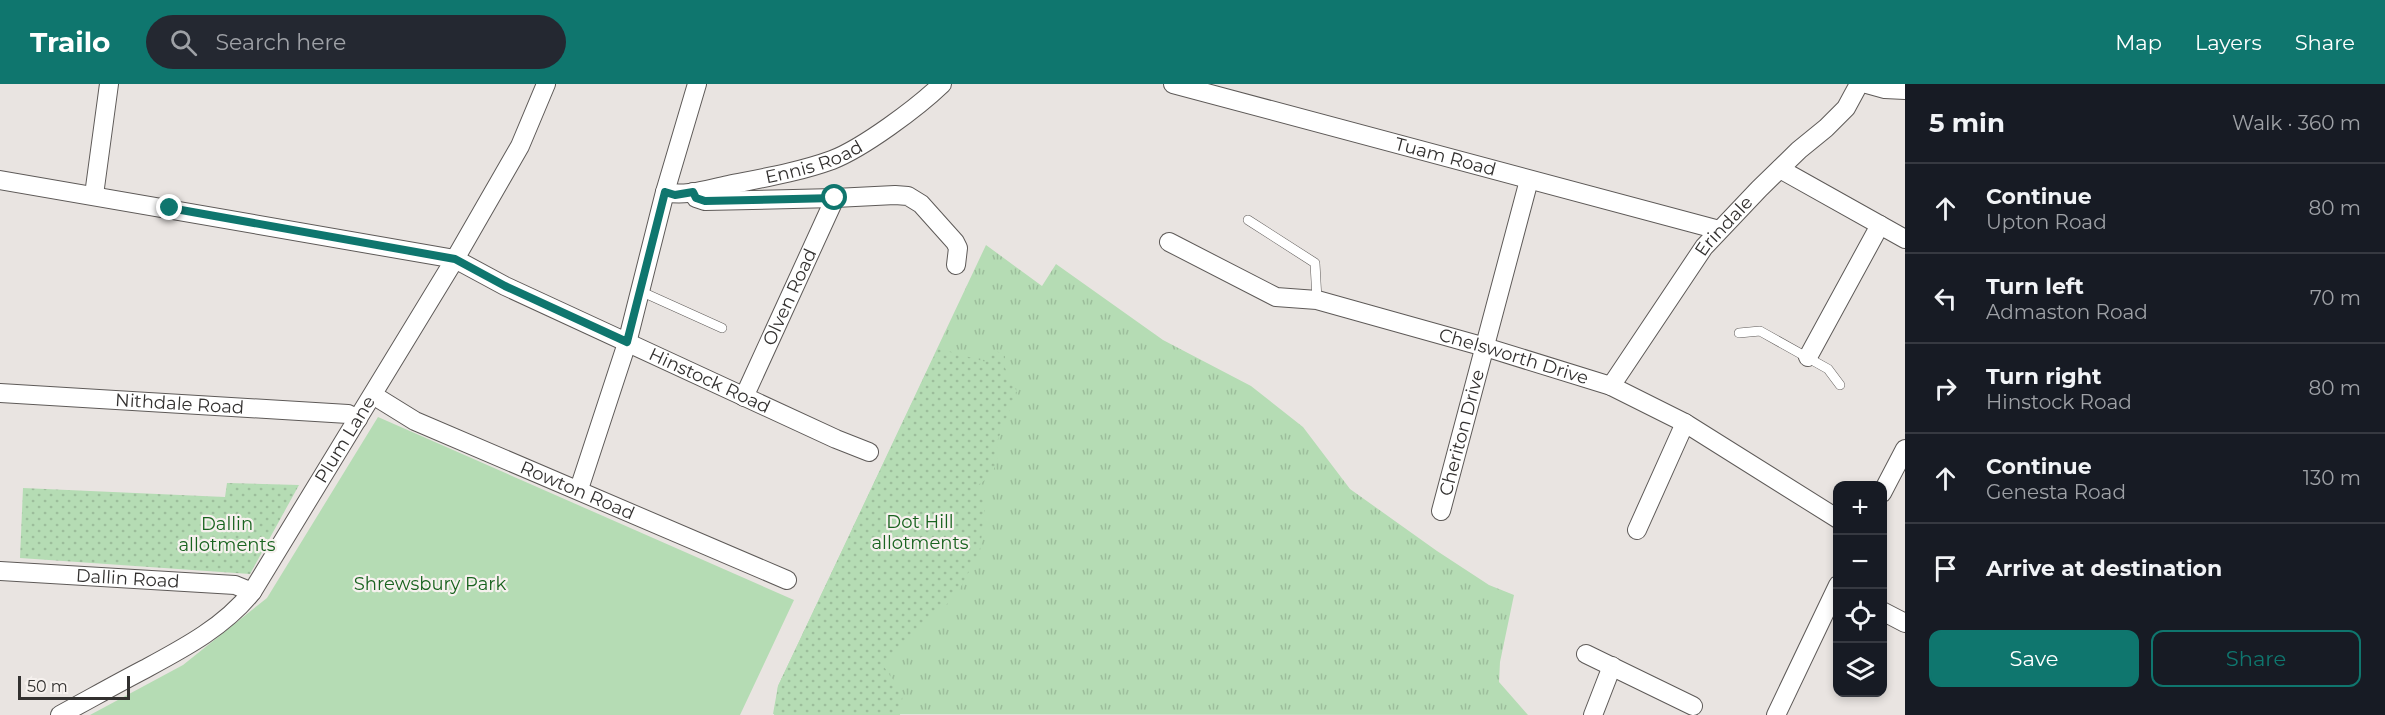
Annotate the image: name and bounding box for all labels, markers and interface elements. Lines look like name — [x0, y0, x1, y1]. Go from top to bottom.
search box — [146, 15, 566, 69]
text: Trailo — [30, 25, 110, 59]
icon: search — [167, 26, 200, 59]
text: Search here — [215, 29, 346, 56]
text: Map — [2115, 30, 2162, 55]
text: Layers — [2195, 30, 2262, 55]
text: Share — [2295, 30, 2355, 55]
text: 5 min — [1929, 107, 2005, 139]
text: Walk · 360 m — [2232, 111, 2361, 135]
street label: Tuam Road — [1392, 133, 1498, 181]
street label: Ennis Road — [763, 136, 867, 188]
text: Continue — [1986, 183, 2092, 210]
route start — [821, 184, 847, 210]
street label: Erindale — [1690, 191, 1758, 260]
icon: ahead — [1929, 192, 1962, 225]
route end — [156, 194, 182, 220]
text: 80 m — [2309, 196, 2361, 220]
text: Upton Road — [1986, 210, 2107, 234]
street label: Olven Road — [758, 245, 821, 349]
text: Turn left — [1986, 273, 2084, 300]
icon: left — [1929, 282, 1962, 315]
text: 70 m — [2310, 286, 2361, 310]
text: Admaston Road — [1986, 300, 2148, 324]
street label: Chelsworth Drive — [1436, 324, 1591, 389]
street label: Hinstock Road — [645, 343, 774, 418]
text: Turn right — [1986, 363, 2101, 390]
street label: Cheriton Drive — [1434, 367, 1489, 498]
icon: right — [1929, 372, 1962, 405]
text: 80 m — [2309, 376, 2361, 400]
street label: Nithdale Road — [115, 389, 245, 419]
text: Hinstock Road — [1986, 390, 2132, 414]
street label: Plum Lane — [310, 392, 380, 487]
text: Continue — [1986, 453, 2092, 480]
street label: Rowton Road — [517, 456, 638, 525]
icon: ahead — [1929, 462, 1962, 495]
text: 130 m — [2303, 466, 2361, 490]
text: Genesta Road — [1986, 480, 2126, 504]
map controls — [1833, 481, 1887, 697]
button: + — [1833, 481, 1887, 535]
park label: Dot Hill allotments — [871, 511, 969, 554]
park label: Dallin allotments — [178, 513, 276, 556]
button: − — [1833, 535, 1887, 589]
icon: arrive — [1929, 552, 1962, 585]
text: Arrive at destination — [1986, 555, 2222, 582]
street label: Dallin Road — [75, 565, 180, 593]
park label: Shrewsbury Park — [354, 573, 506, 595]
button: locate — [1833, 589, 1887, 643]
button: Save — [1929, 630, 2139, 687]
button: Share — [2151, 630, 2361, 687]
button: layers — [1833, 643, 1887, 697]
scale bar — [18, 673, 130, 700]
text: 50 m — [27, 677, 68, 696]

